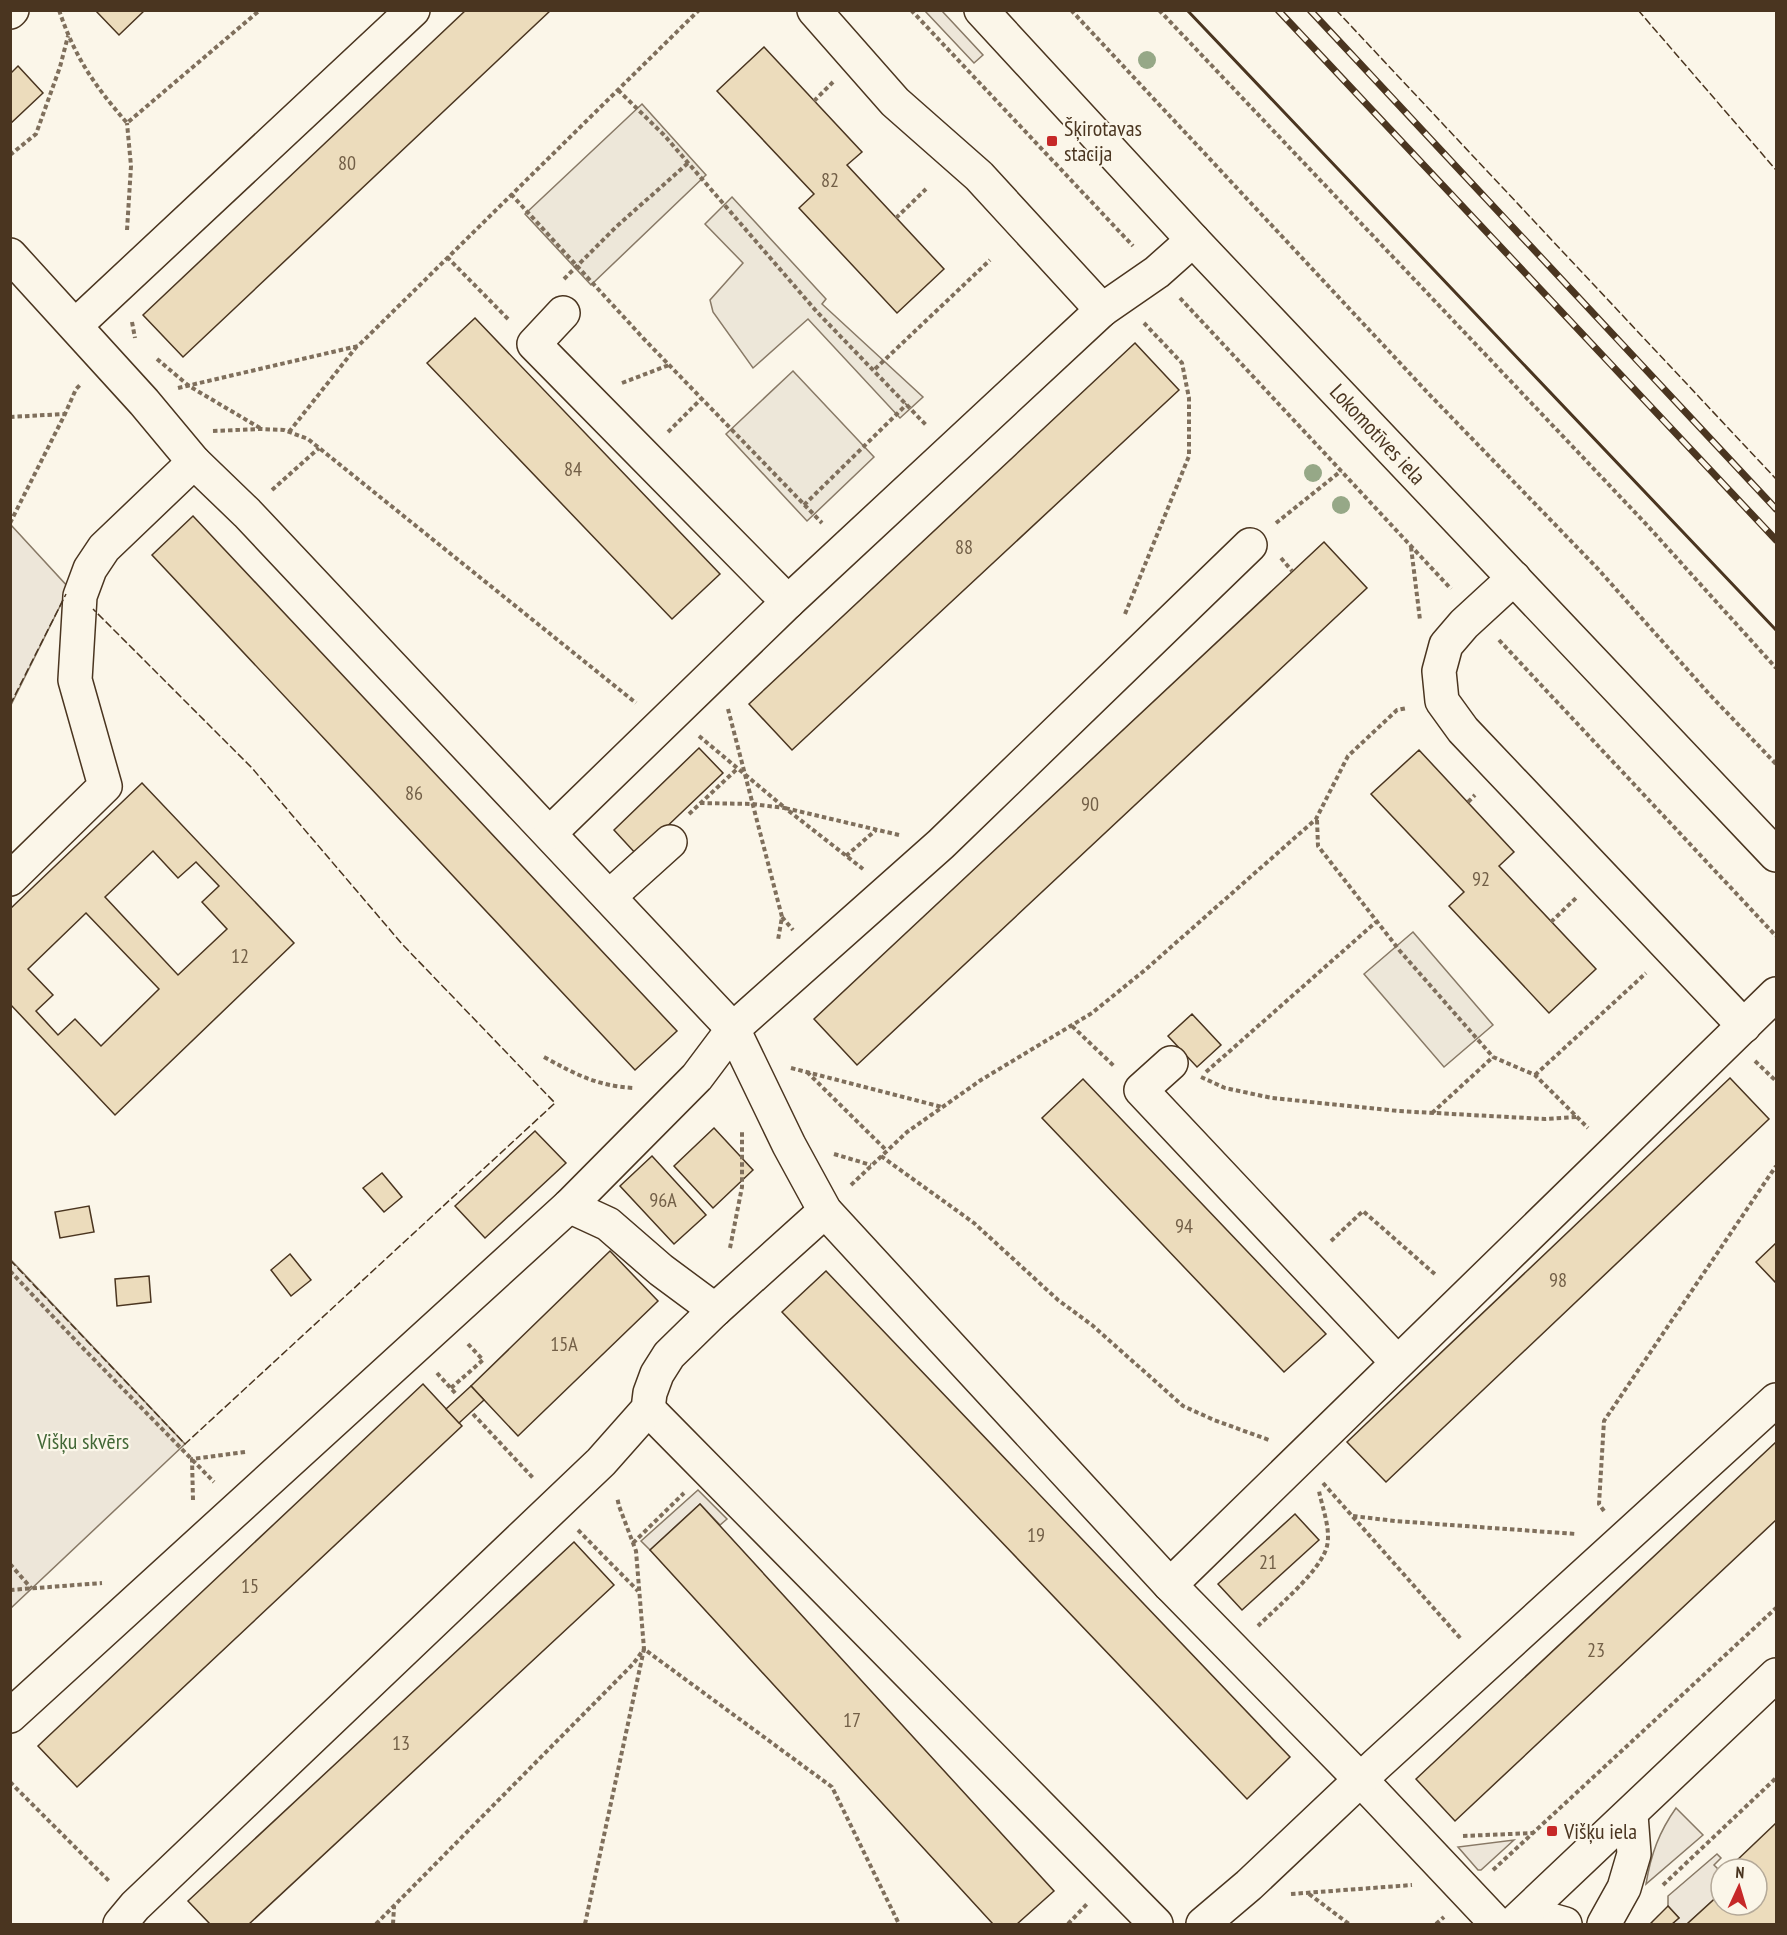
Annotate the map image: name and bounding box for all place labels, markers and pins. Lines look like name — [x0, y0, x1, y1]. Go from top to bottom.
place label: Šķirotavas stacija — [1064, 114, 1142, 167]
marker: Šķirotavas stacija — [1045, 134, 1059, 148]
place label: Višķu iela — [1563, 1817, 1637, 1845]
marker: Višķu iela — [1545, 1824, 1559, 1838]

